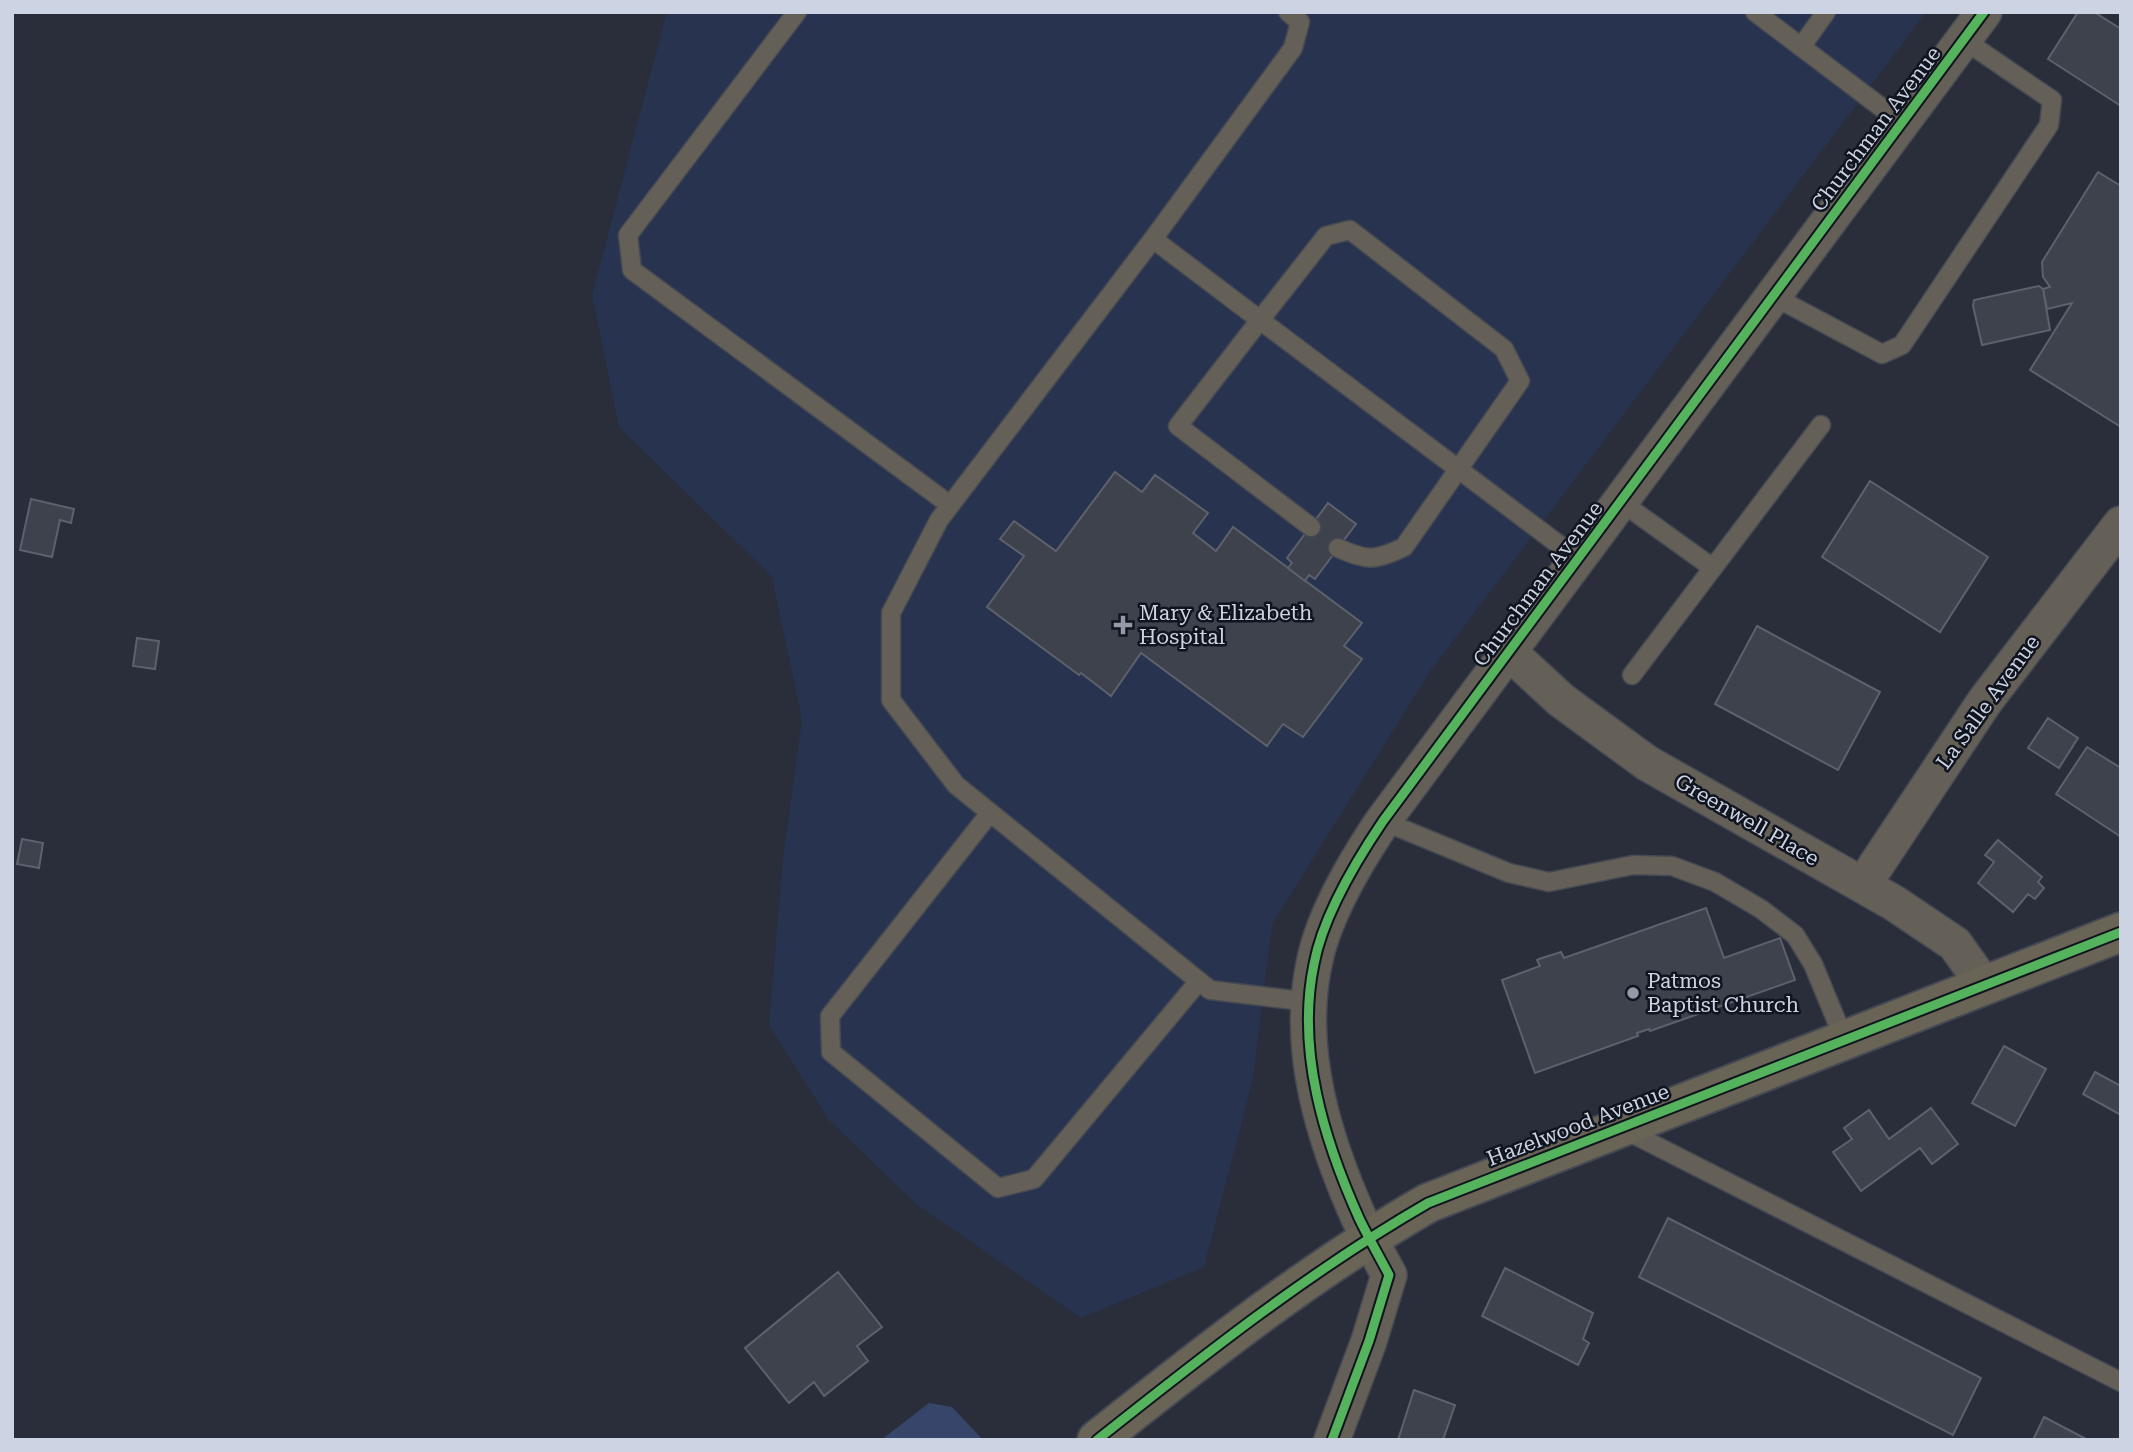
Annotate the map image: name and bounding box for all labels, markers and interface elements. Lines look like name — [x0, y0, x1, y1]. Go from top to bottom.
street label: Churchman Avenue — [1806, 42, 1946, 216]
street label: Churchman Avenue — [1468, 497, 1608, 671]
place label: Mary & Elizabeth Hospital — [1139, 601, 1313, 649]
marker: Mary & Elizabeth Hospital — [1113, 615, 1133, 635]
street label: La Salle Avenue — [1931, 630, 2045, 774]
street label: Greenwell Place — [1671, 769, 1823, 871]
place label: Patmos Baptist Church — [1647, 969, 1799, 1017]
marker: Patmos Baptist Church — [1625, 985, 1641, 1001]
street label: Hazelwood Avenue — [1484, 1079, 1672, 1171]

